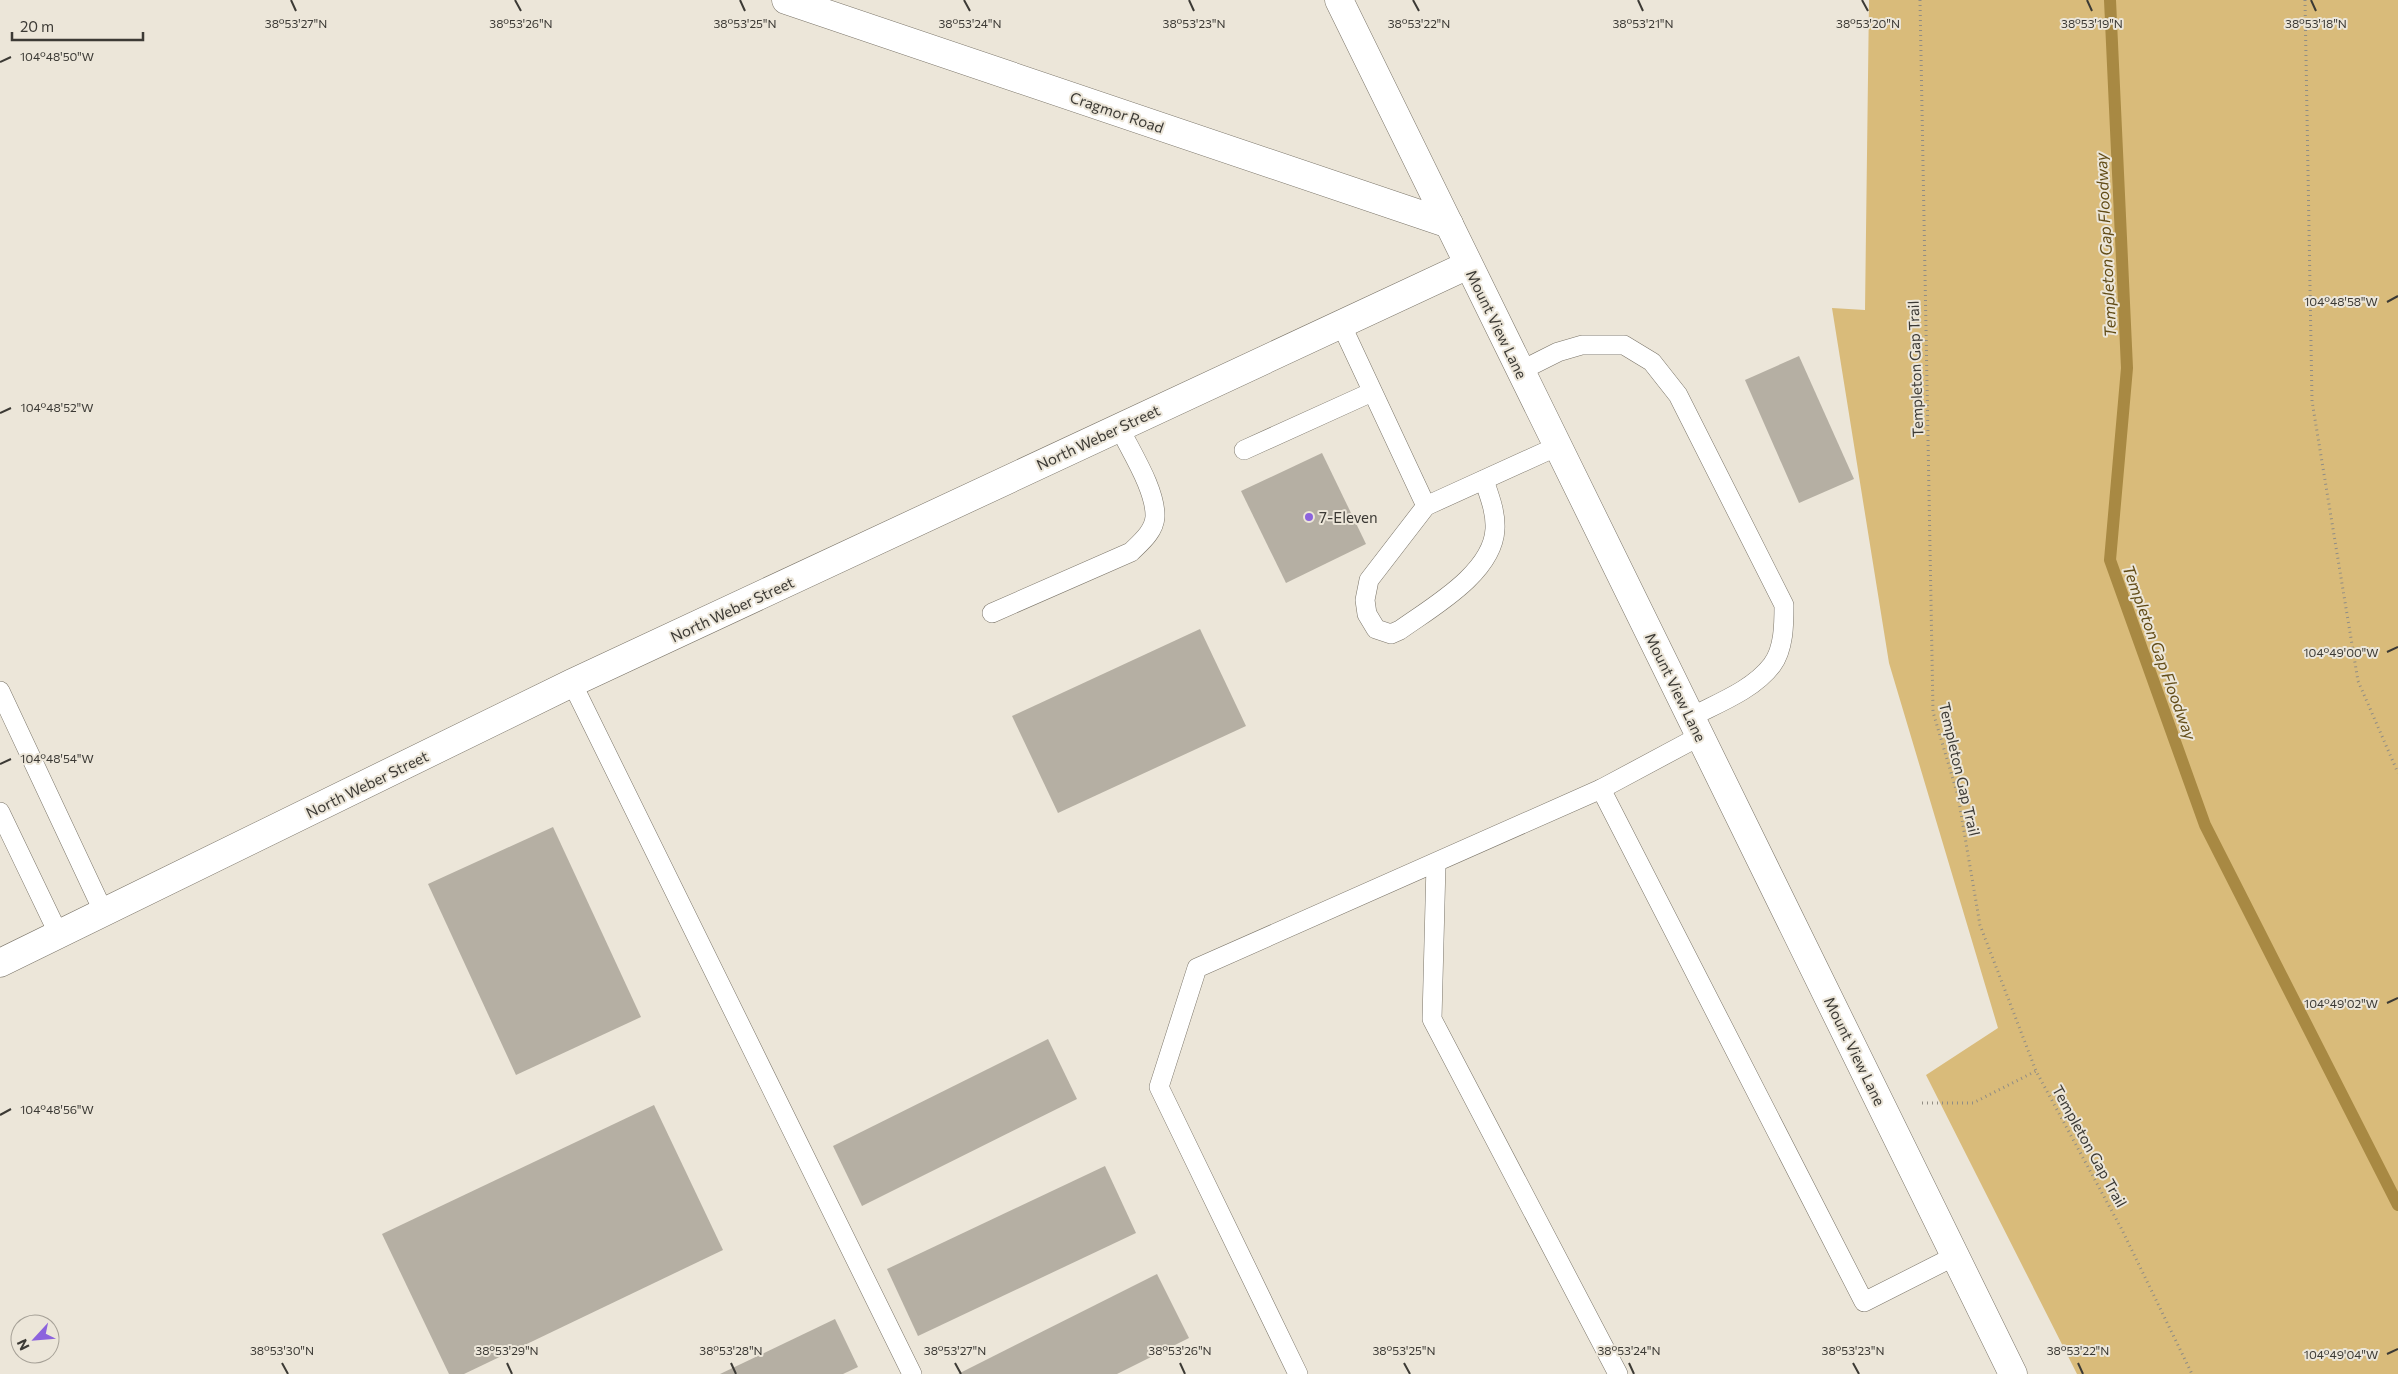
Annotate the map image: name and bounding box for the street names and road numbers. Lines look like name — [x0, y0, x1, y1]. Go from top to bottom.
street label: Cragmor Road — [1068, 88, 1166, 136]
street label: Mount View Lane — [1463, 267, 1531, 381]
street label: Templeton Gap Trail — [1904, 300, 1926, 438]
street label: North Weber Street — [1033, 401, 1163, 473]
street label: North Weber Street — [667, 573, 797, 645]
street label: Mount View Lane — [1642, 630, 1710, 744]
street label: Templeton Gap Trail — [1936, 700, 1984, 838]
street label: North Weber Street — [303, 747, 431, 821]
street label: Mount View Lane — [1821, 994, 1889, 1108]
street label: Templeton Gap Trail — [2049, 1082, 2131, 1210]

